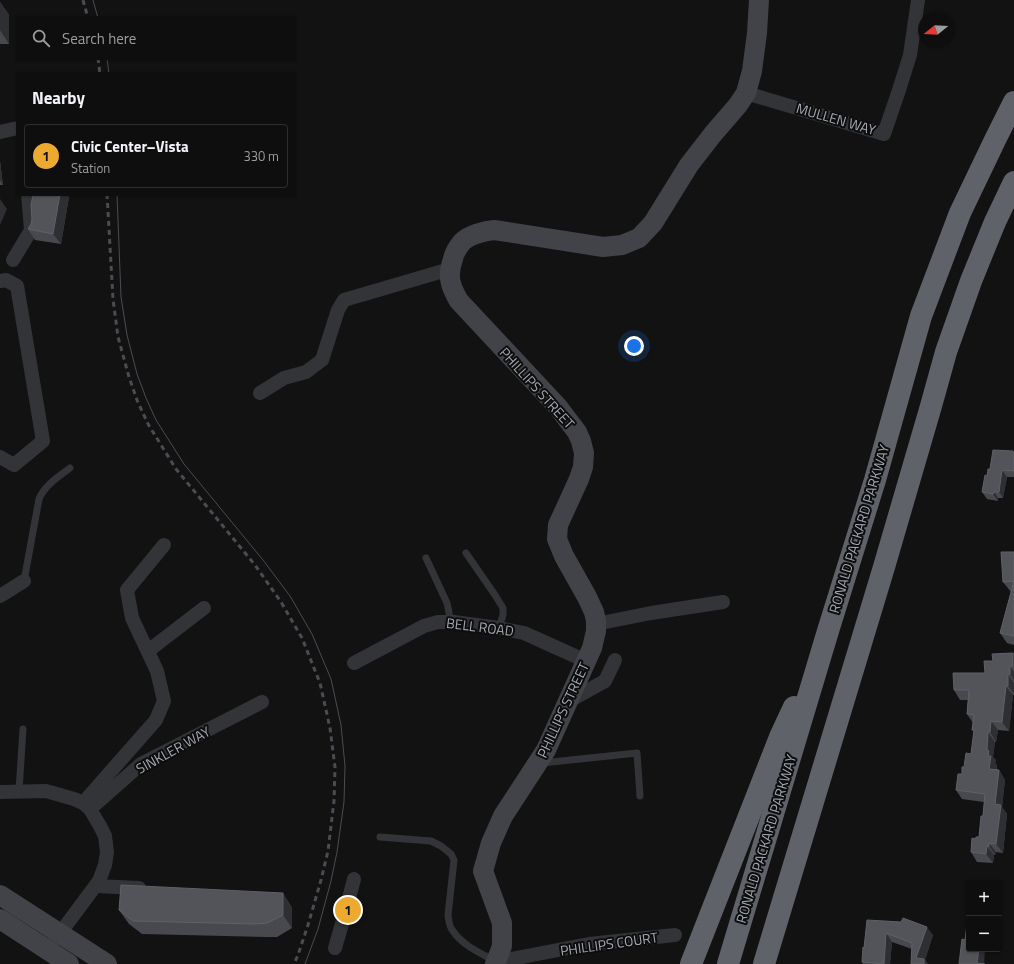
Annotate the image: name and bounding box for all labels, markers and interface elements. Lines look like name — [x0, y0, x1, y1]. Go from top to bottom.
north arrow — [918, 12, 954, 48]
search box — [16, 16, 296, 60]
icon: search — [30, 27, 52, 49]
text: Search here — [62, 27, 136, 50]
text: Nearby — [32, 85, 85, 111]
street label: MULLEN WAY — [794, 97, 879, 140]
text: Civic Center–Vista — [71, 135, 189, 158]
text: 1 — [42, 146, 50, 166]
text: 330 m — [243, 146, 279, 166]
text: Station — [71, 158, 110, 178]
your location — [624, 336, 644, 356]
street label: PHILLIPS STREET — [495, 342, 580, 434]
street label: RONALD PACKARD PARKWAY — [823, 442, 894, 616]
street label: BELL ROAD — [445, 612, 515, 641]
street label: PHILLIPS STREET — [531, 658, 594, 761]
street label: SINKLER WAY — [132, 720, 214, 779]
street label: RONALD PACKARD PARKWAY — [730, 752, 801, 926]
map controls — [966, 880, 1002, 952]
button: + — [966, 880, 1002, 916]
pin: 1 — [335, 895, 361, 925]
button: − — [966, 916, 1002, 952]
street label: PHILLIPS COURT — [559, 926, 660, 961]

